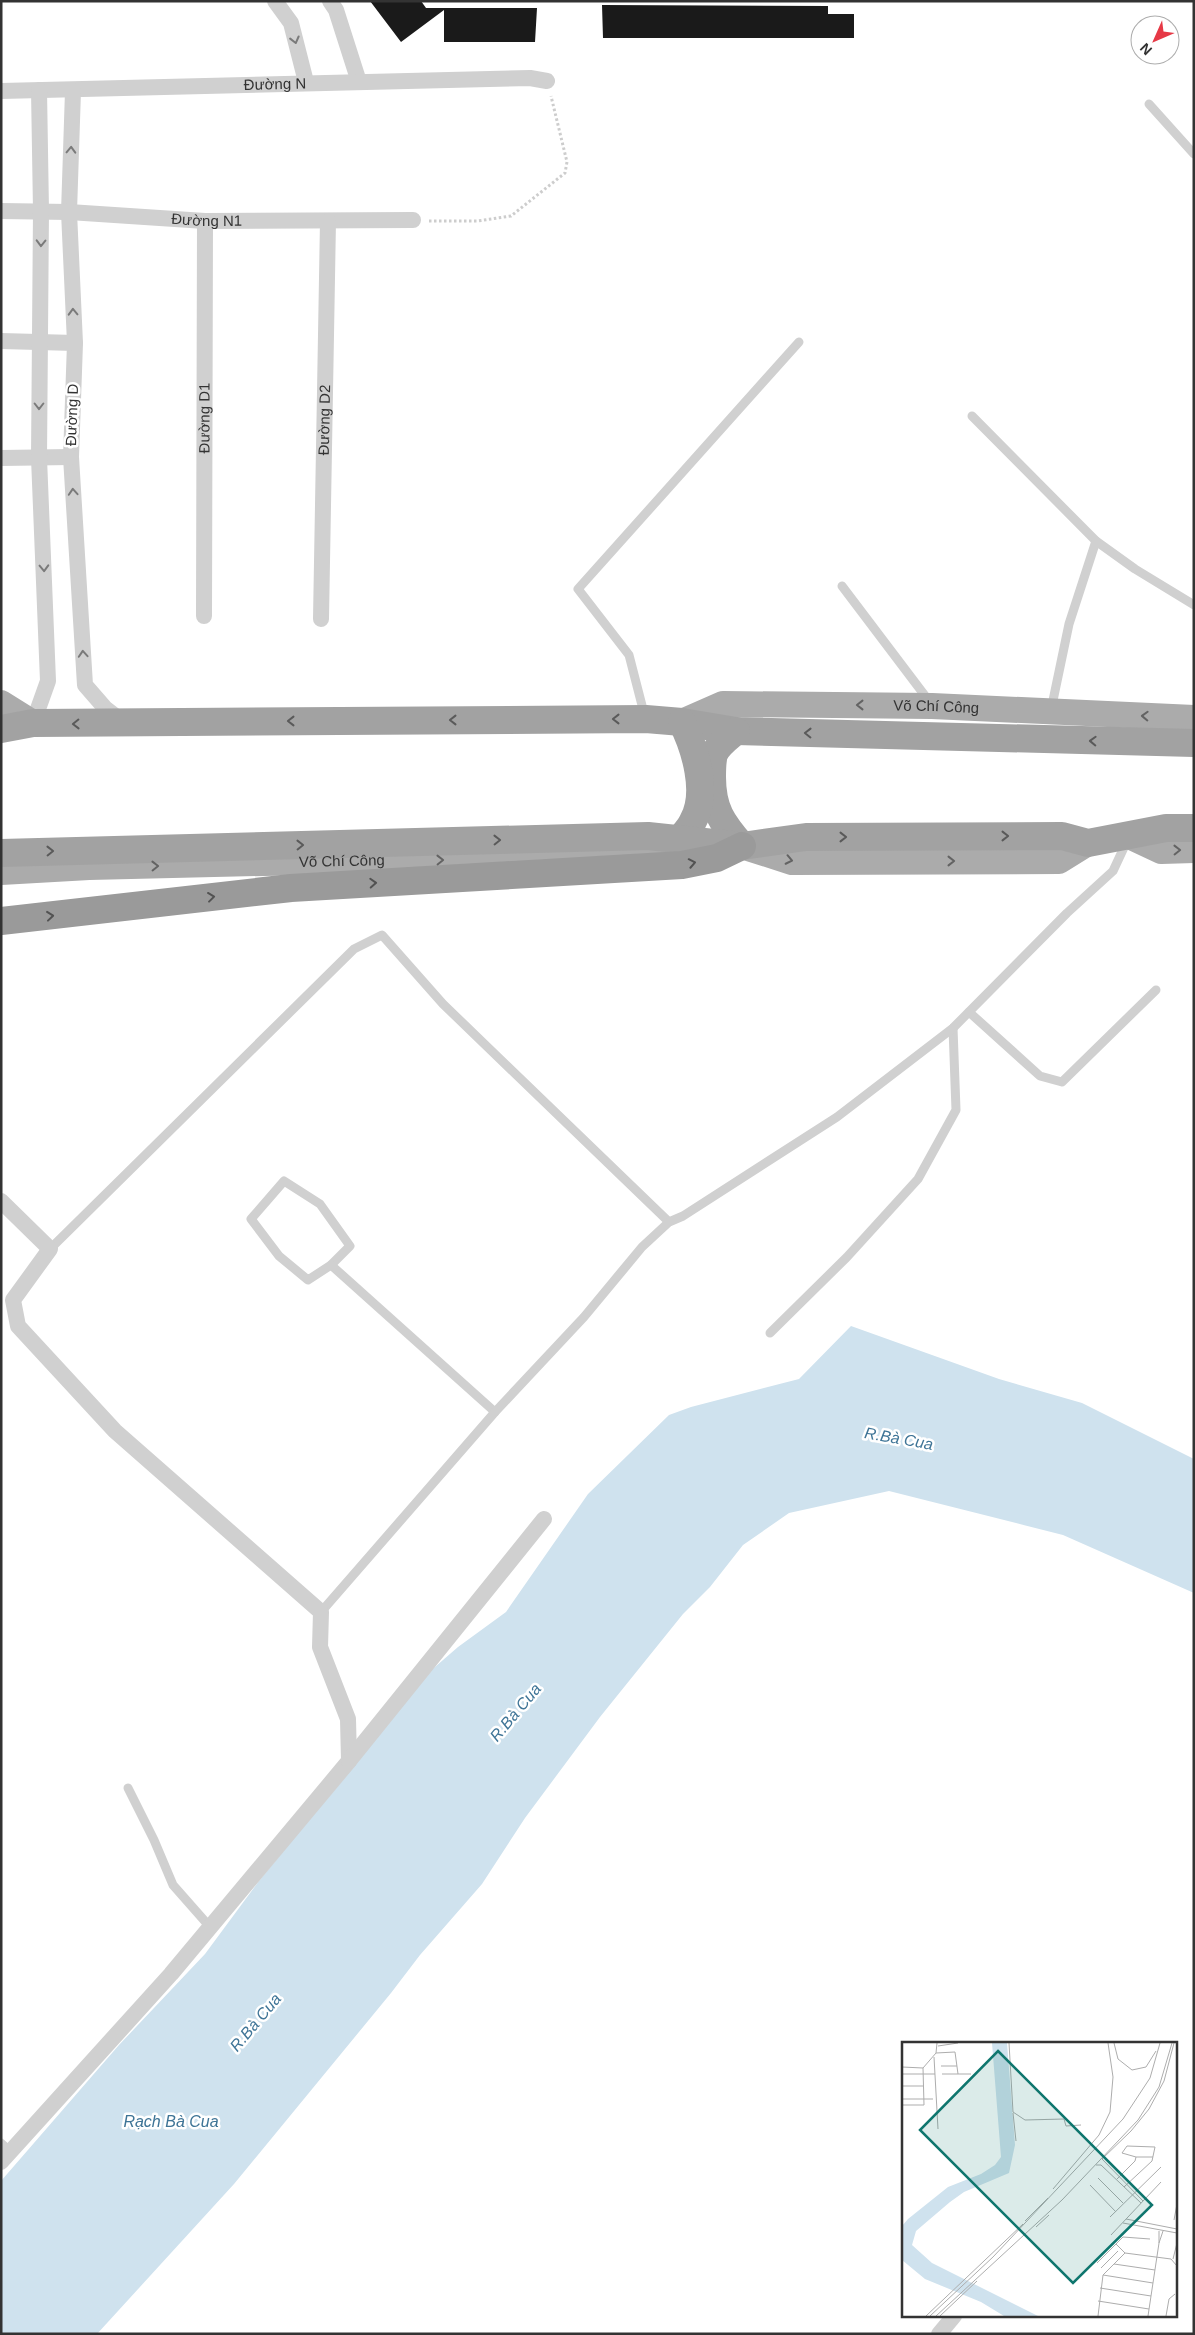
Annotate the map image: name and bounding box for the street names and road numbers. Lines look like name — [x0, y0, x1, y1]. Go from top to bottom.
street label: Đường N — [243, 75, 306, 93]
street label: Đường N1 — [171, 210, 242, 229]
street label: Đường D — [62, 383, 81, 446]
street label: Đường D1 — [195, 383, 213, 453]
street label: Đường D2 — [315, 384, 333, 456]
street label: Võ Chí Công — [893, 697, 980, 716]
street label: Võ Chí Công — [299, 851, 385, 870]

